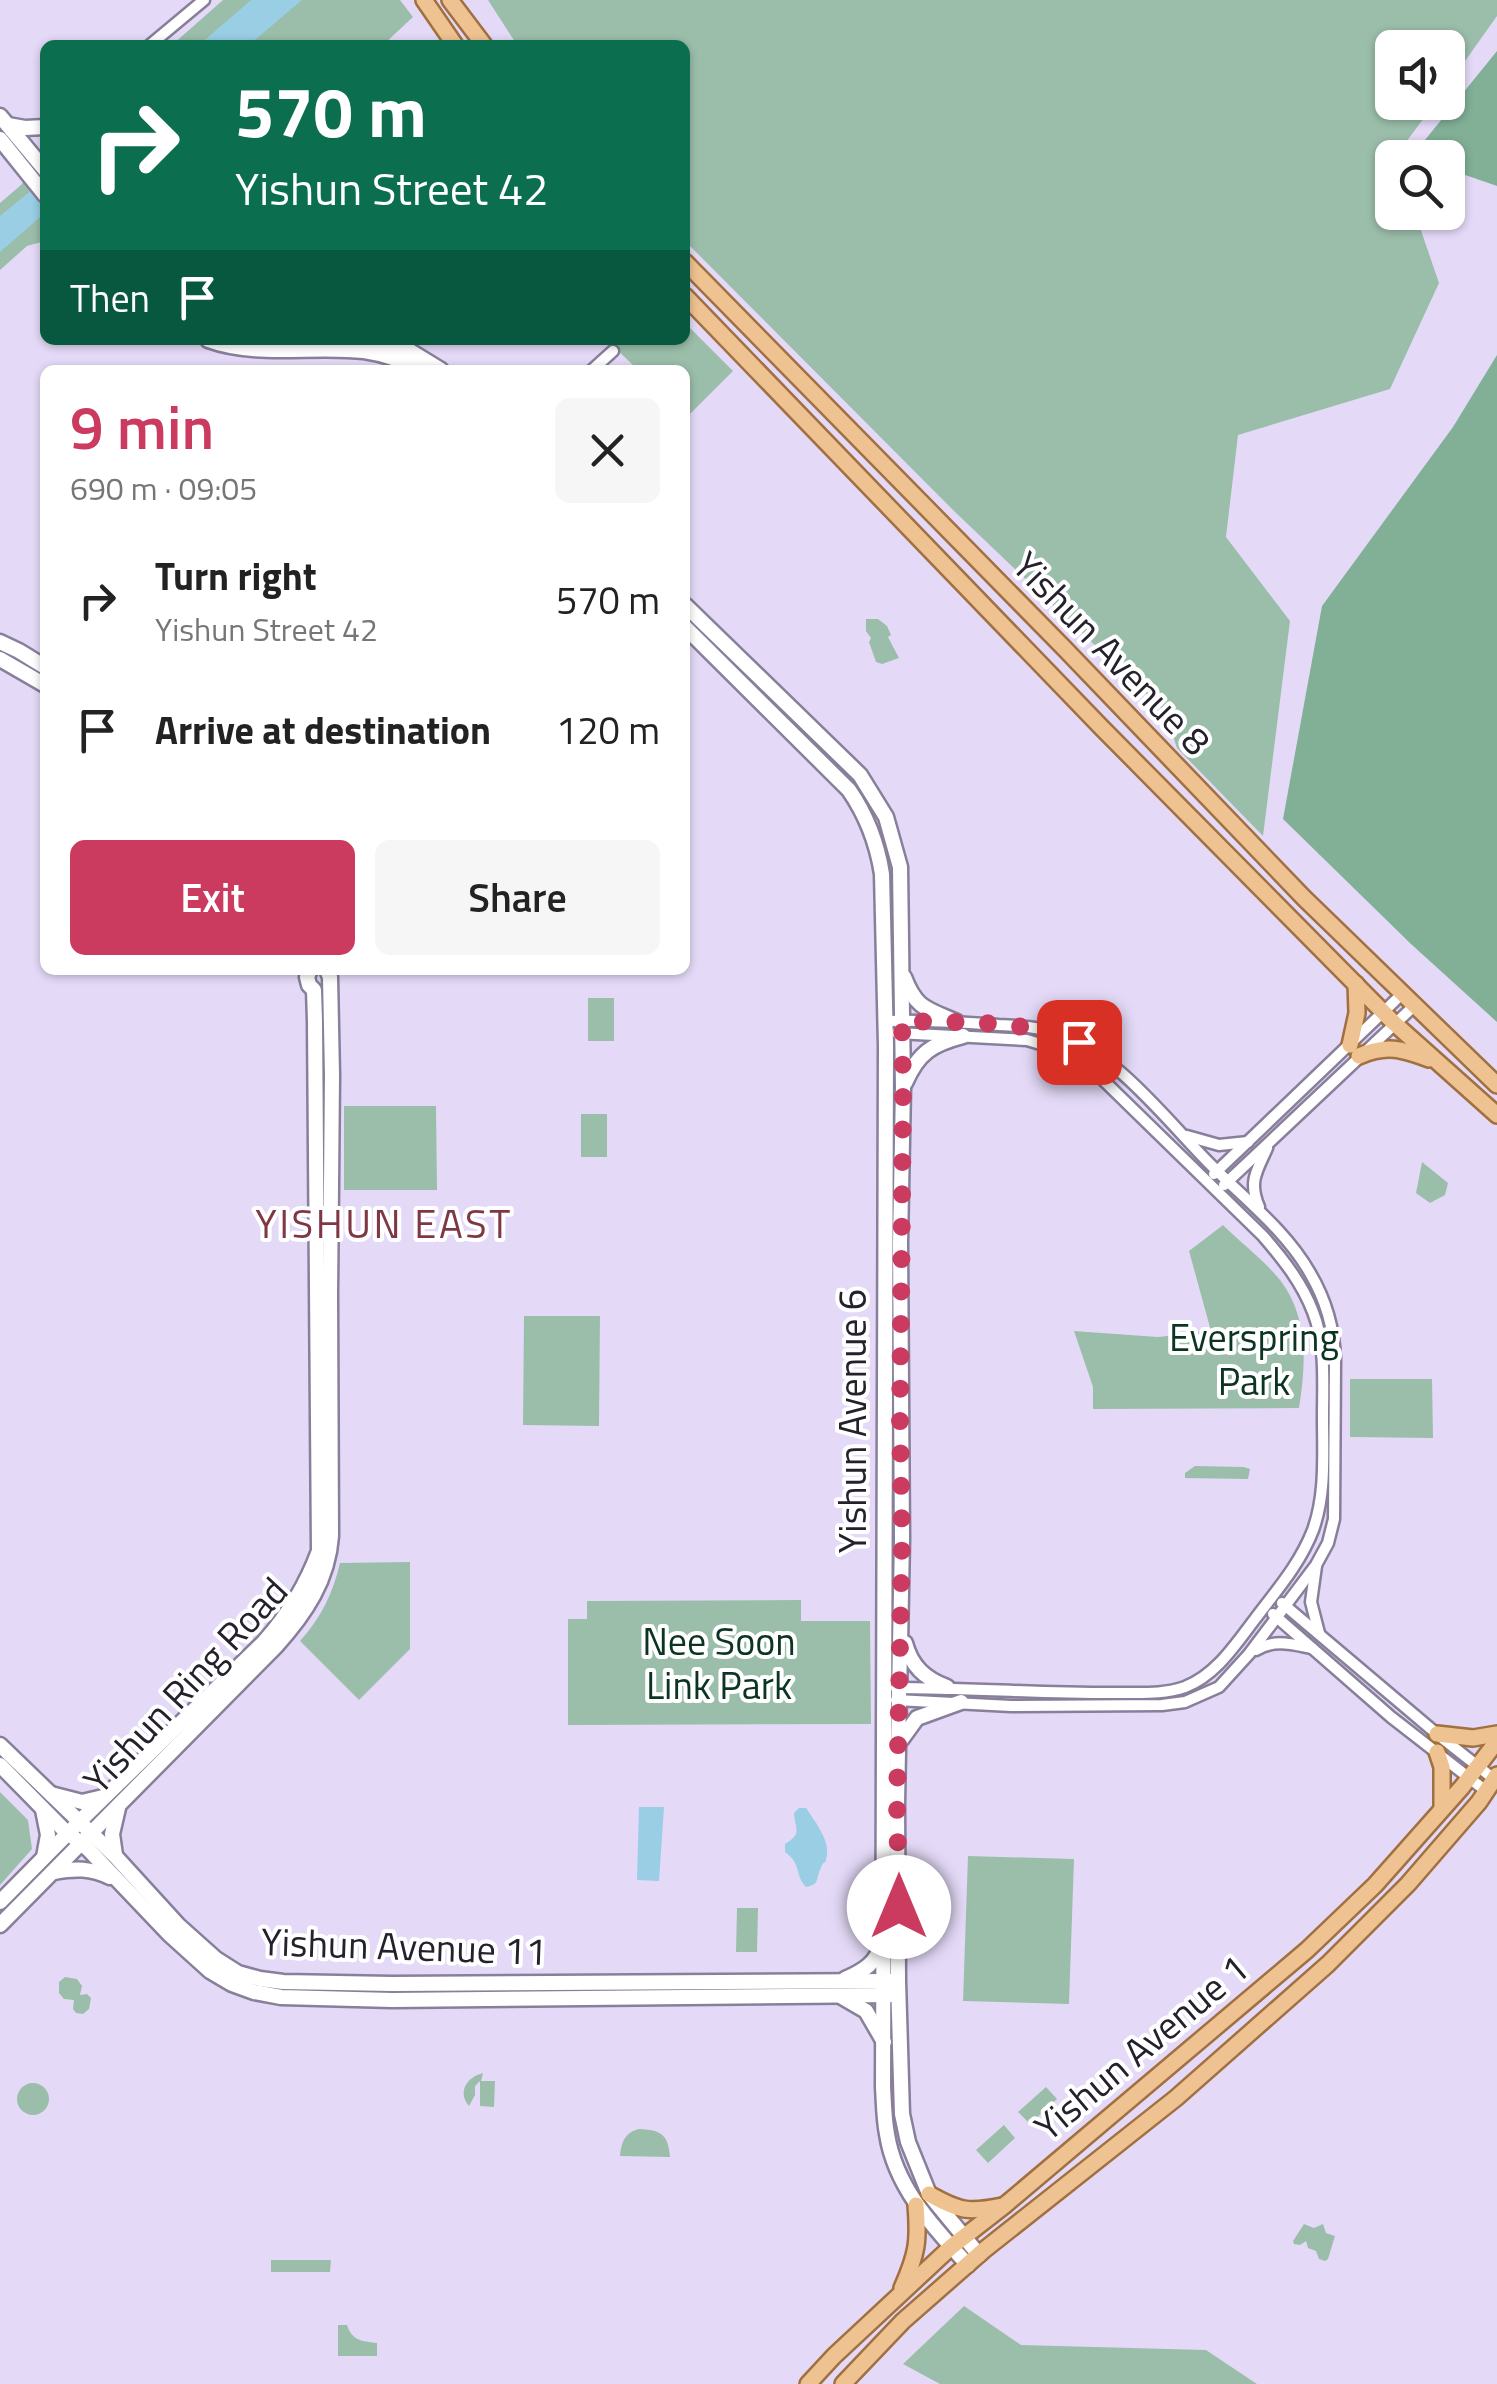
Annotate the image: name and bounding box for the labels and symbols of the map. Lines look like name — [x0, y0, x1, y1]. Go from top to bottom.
street label: Yishun Avenue 8 — [999, 538, 1225, 768]
pin — [1037, 1000, 1122, 1085]
district label: YISHUN EAST — [255, 1193, 513, 1254]
street label: Yishun Avenue 6 — [823, 1289, 881, 1553]
park label: Everspring Park — [1169, 1308, 1339, 1410]
street label: Yishun Ring Road — [69, 1564, 301, 1806]
park label: Nee Soon Link Park — [642, 1612, 796, 1714]
position arrow — [847, 1855, 951, 1959]
street label: Yishun Avenue 11 — [260, 1912, 548, 1980]
street label: Yishun Avenue 1 — [1021, 1940, 1261, 2154]

